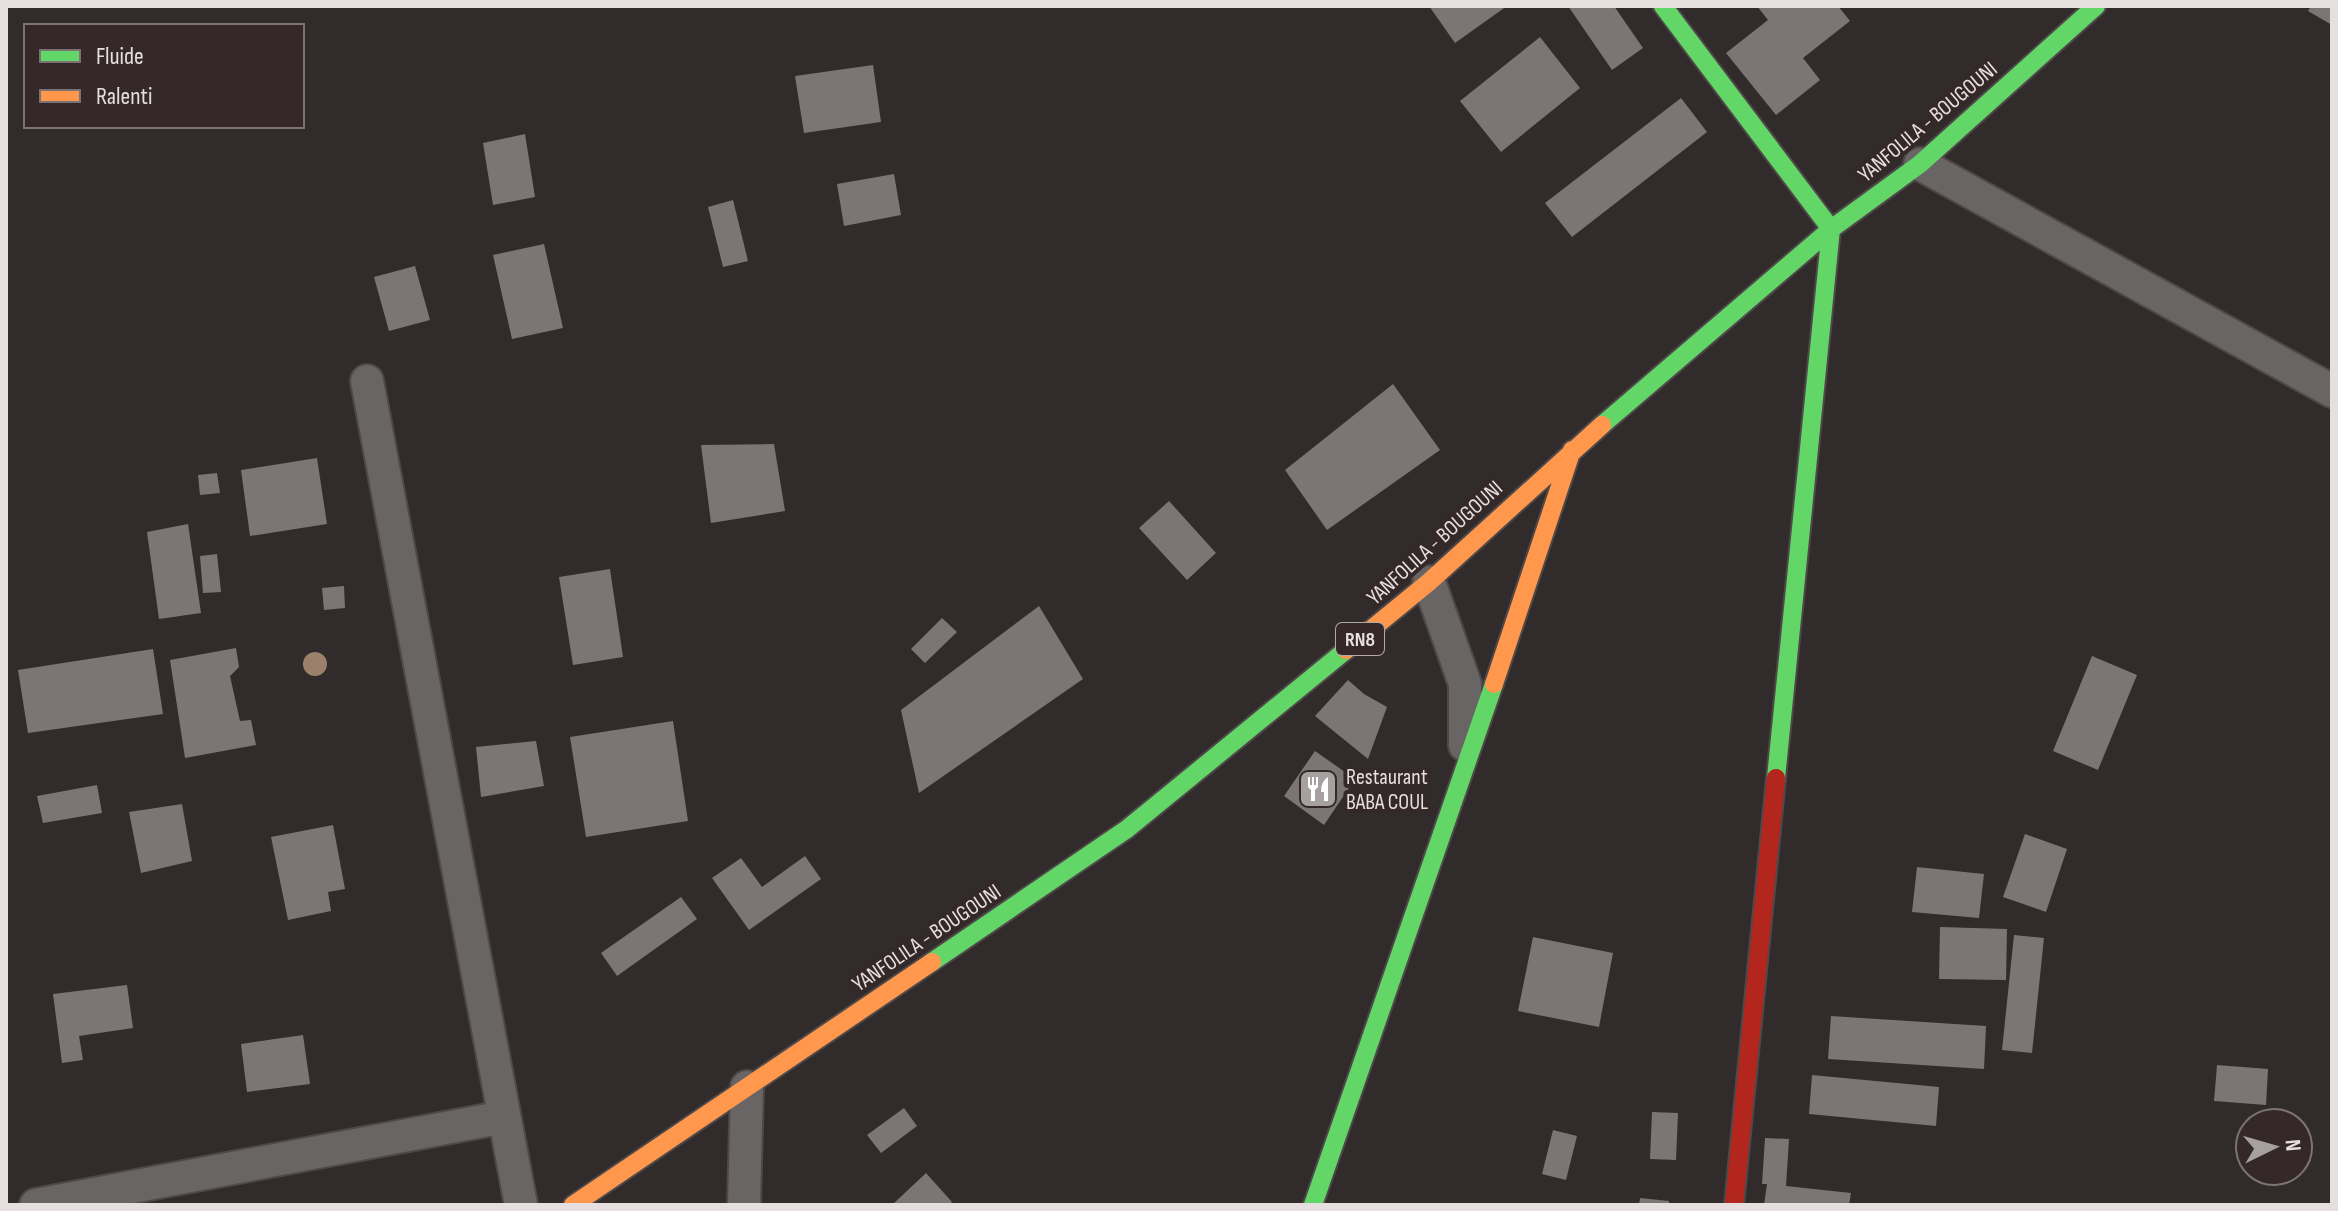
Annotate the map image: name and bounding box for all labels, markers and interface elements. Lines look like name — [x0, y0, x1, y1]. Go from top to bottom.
legend — [24, 24, 304, 128]
text: Fluide — [96, 42, 144, 71]
street label: YANFOLILA - BOUGOUNI — [1853, 56, 2003, 188]
text: Ralenti — [96, 82, 152, 111]
street label: YANFOLILA - BOUGOUNI — [1362, 475, 1509, 611]
road number: RN8 — [1336, 623, 1384, 655]
place label: Restaurant BABA COUL — [1346, 764, 1428, 816]
restaurant icon: Restaurant BABA COUL — [1297, 768, 1339, 810]
street label: YANFOLILA - BOUGOUNI — [847, 879, 1006, 998]
north arrow — [2234, 1107, 2314, 1187]
text: N — [2278, 1138, 2306, 1152]

